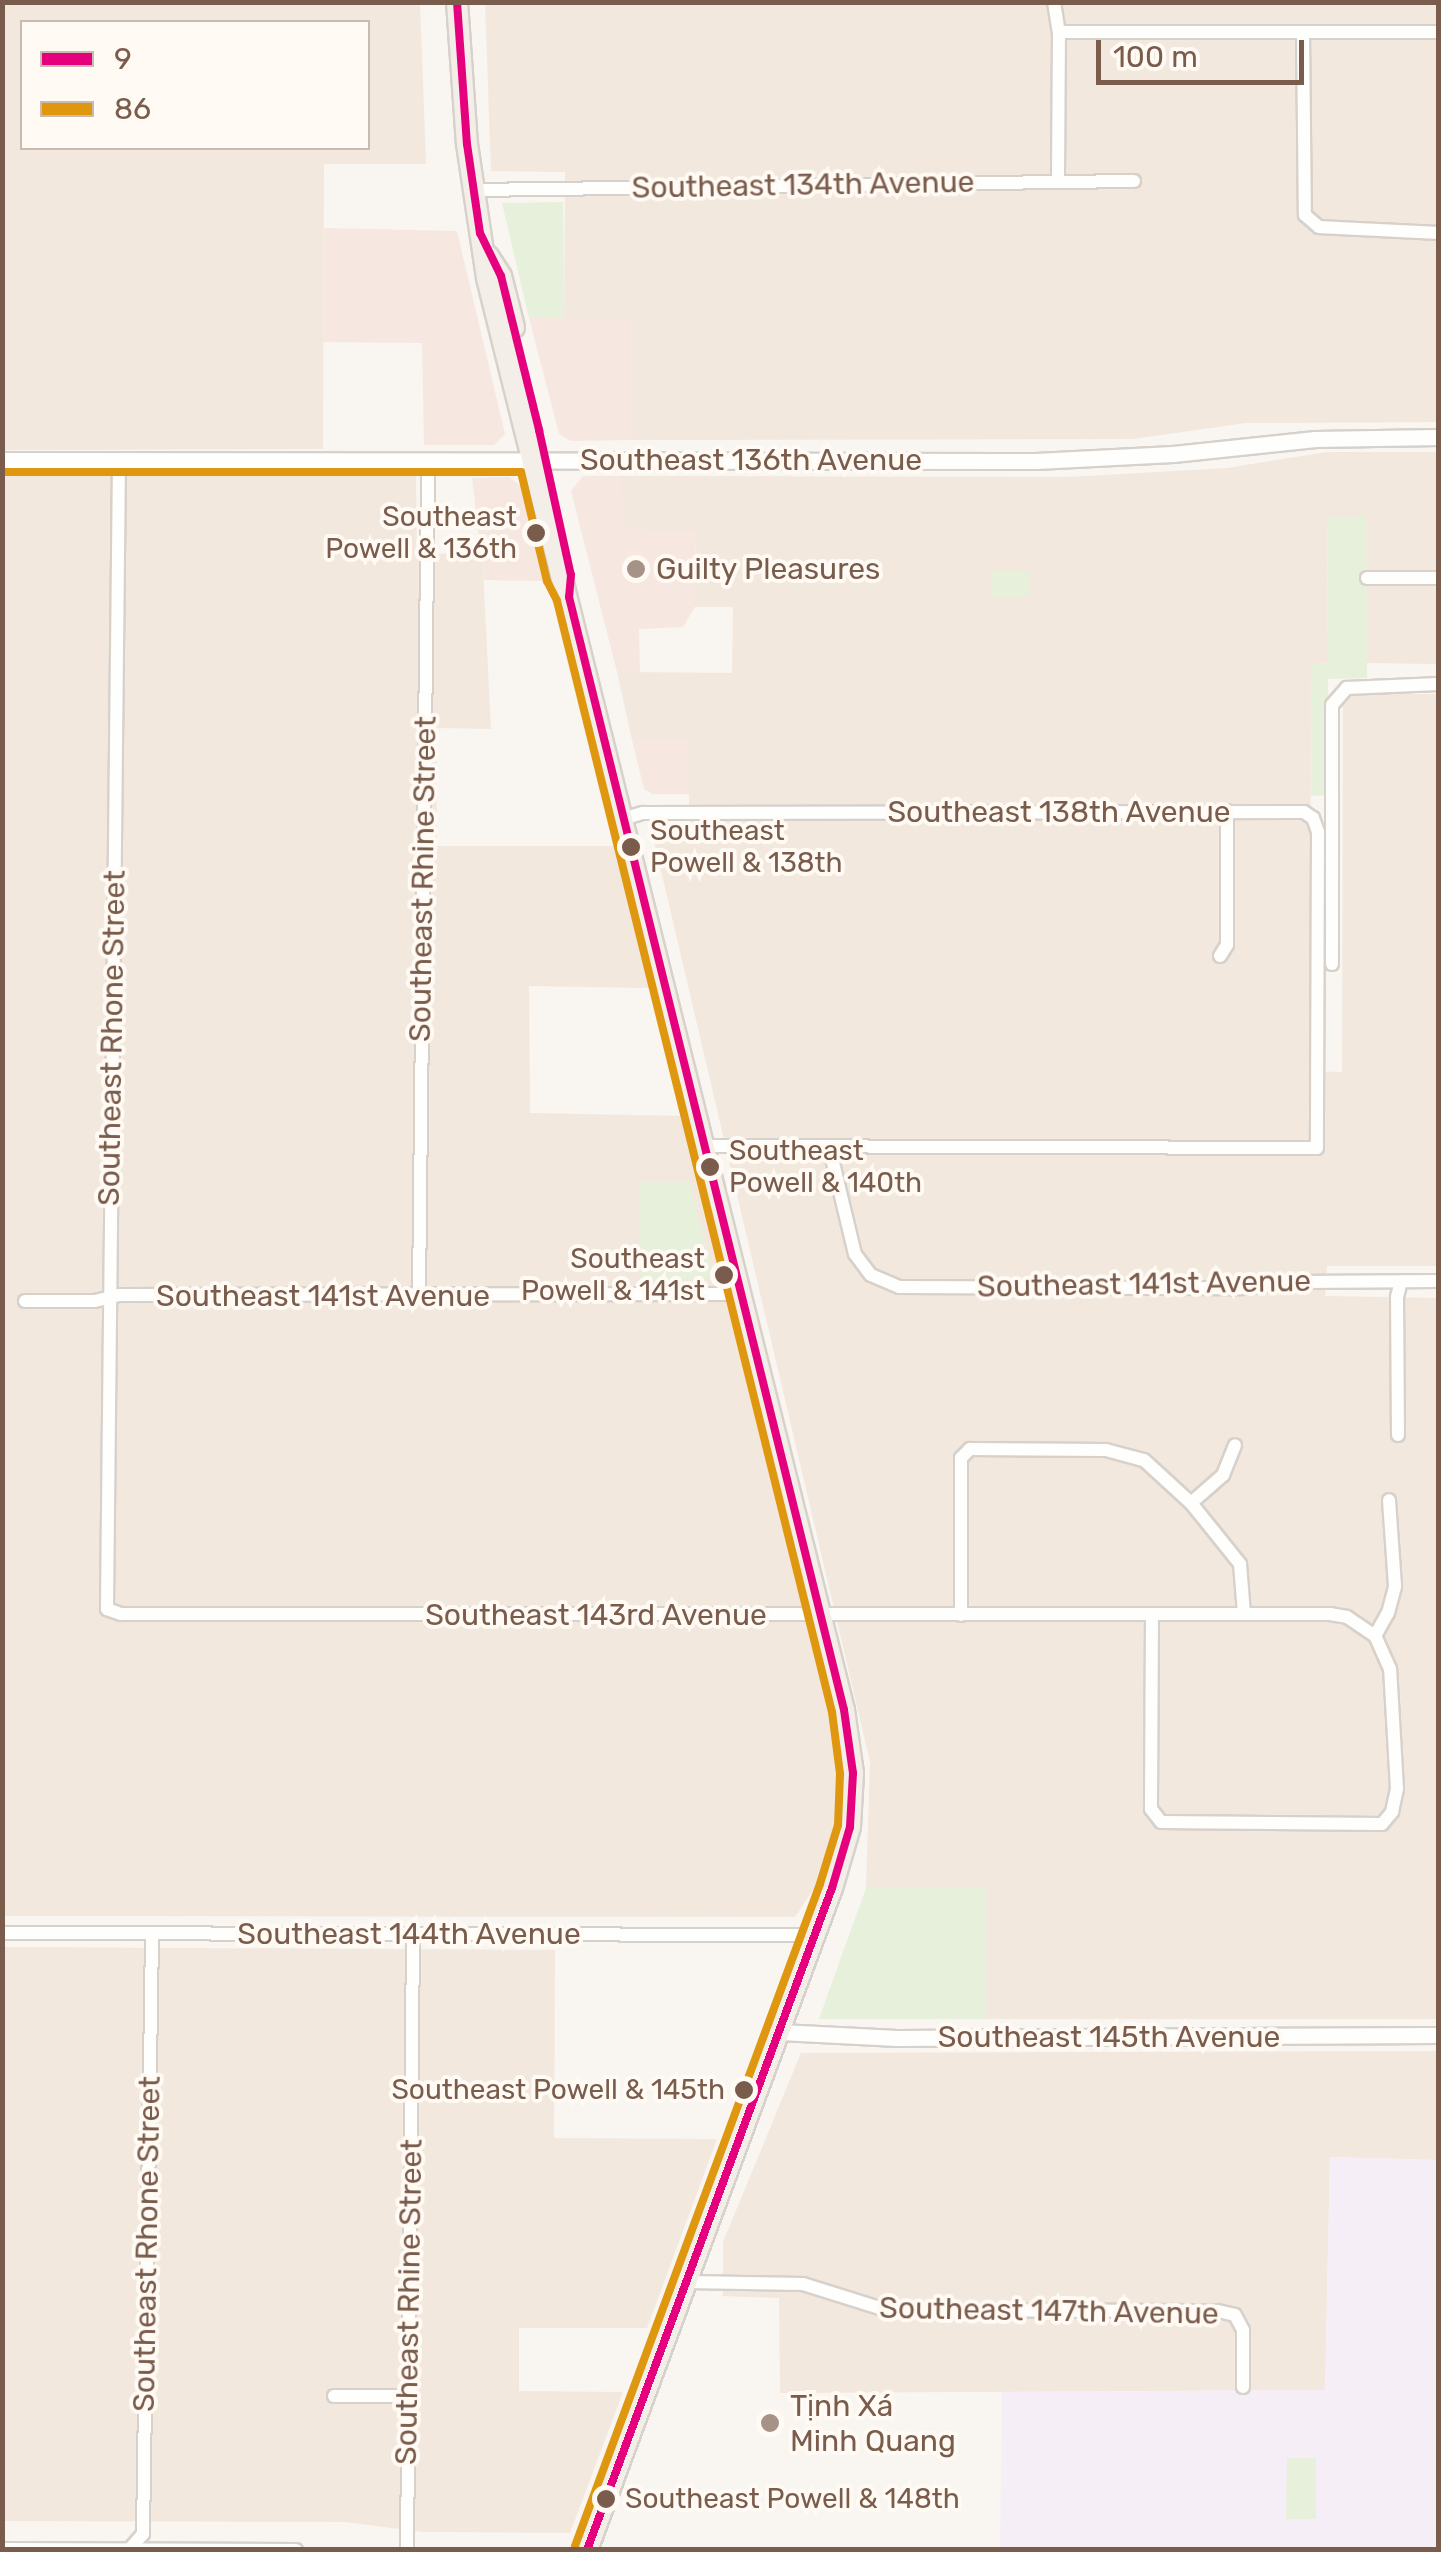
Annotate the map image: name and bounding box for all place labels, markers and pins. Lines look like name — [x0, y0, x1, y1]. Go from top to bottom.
place label: Southeast Powell & 136th — [325, 500, 517, 566]
marker: Southeast Powell & 136th — [526, 523, 546, 543]
place label: Guilty Pleasures — [656, 551, 881, 587]
marker: Guilty Pleasures — [625, 558, 647, 580]
place label: Southeast Powell & 138th — [650, 814, 843, 880]
marker: Southeast Powell & 138th — [621, 837, 641, 857]
place label: Southeast Powell & 140th — [729, 1134, 922, 1200]
marker: Southeast Powell & 140th — [700, 1157, 720, 1177]
place label: Southeast Powell & 141st — [521, 1242, 705, 1308]
marker: Southeast Powell & 141st — [714, 1265, 734, 1285]
place label: Southeast Powell & 145th — [391, 2073, 725, 2107]
marker: Southeast Powell & 145th — [734, 2080, 754, 2100]
place label: Tịnh Xá Minh Quang — [790, 2388, 956, 2458]
marker: Tịnh Xá Minh Quang — [759, 2412, 781, 2434]
place label: Southeast Powell & 148th — [625, 2482, 960, 2516]
marker: Southeast Powell & 148th — [596, 2489, 616, 2509]

